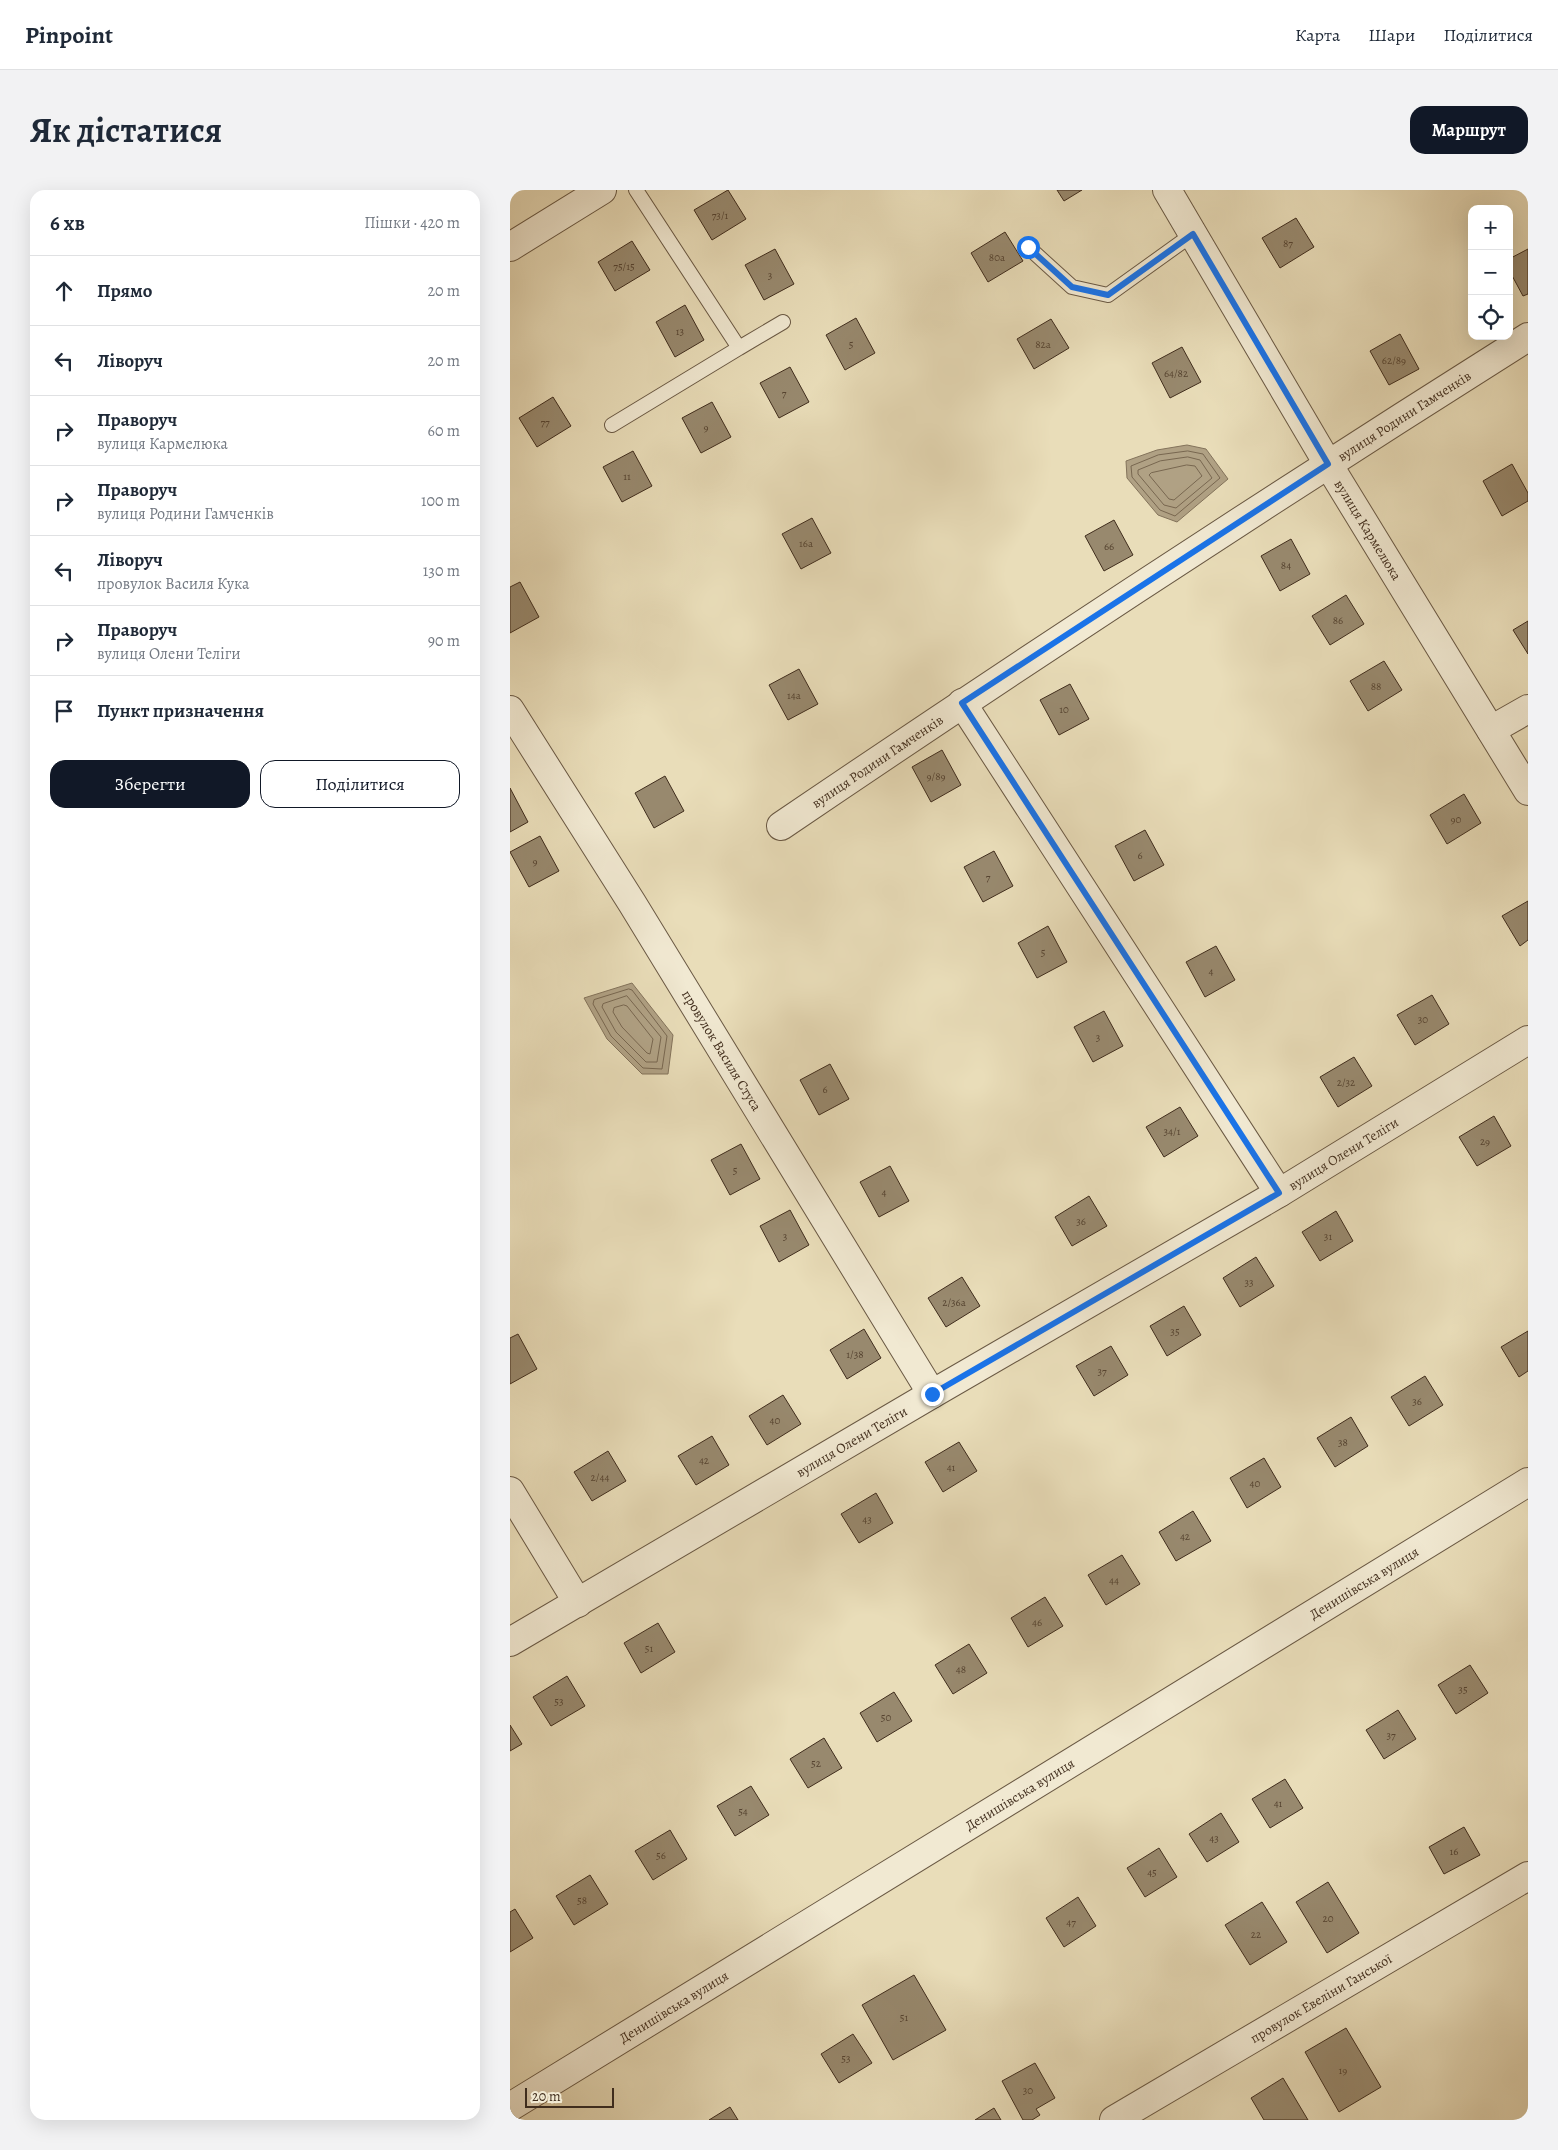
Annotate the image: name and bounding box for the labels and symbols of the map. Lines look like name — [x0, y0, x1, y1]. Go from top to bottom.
house number: 73/1 — [712, 208, 729, 223]
route start — [1017, 236, 1040, 259]
house number: 87 — [1283, 236, 1293, 251]
house number: 80а — [989, 250, 1006, 265]
house number: 75/15 — [613, 259, 635, 274]
house number: 3 — [768, 268, 772, 283]
house number: 13 — [676, 324, 684, 339]
house number: 5 — [849, 337, 854, 352]
house number: 82а — [1035, 337, 1052, 352]
house number: 62/89 — [1382, 353, 1406, 368]
house number: 64/82 — [1164, 366, 1188, 381]
street label: вулиця Родини Гамченків — [1334, 366, 1475, 466]
house number: 7 — [782, 386, 787, 401]
house number: 77 — [540, 415, 550, 430]
house number: 9 — [703, 420, 709, 435]
house number: 11 — [623, 469, 631, 484]
street label: вулиця Кармелюка — [1330, 476, 1407, 584]
house number: 16а — [799, 536, 814, 551]
house number: 66 — [1104, 539, 1114, 554]
house number: 84 — [1281, 558, 1291, 573]
house number: 86 — [1333, 613, 1343, 628]
house number: 88 — [1371, 679, 1381, 694]
house number: 14а — [787, 688, 802, 703]
house number: 10 — [1059, 702, 1069, 717]
street label: вулиця Родини Гамченків — [808, 710, 947, 812]
house number: 9/89 — [927, 769, 945, 784]
house number: 90 — [1451, 812, 1462, 827]
house number: 6 — [1137, 848, 1143, 863]
house number: 9 — [532, 854, 538, 869]
house number: 7 — [986, 870, 991, 885]
house number: 5 — [1041, 945, 1046, 960]
house number: 4 — [1209, 964, 1214, 979]
street label: провулок Василя Стуса — [678, 986, 767, 1115]
house number: 30 — [1418, 1012, 1428, 1027]
house number: 3 — [1096, 1030, 1100, 1045]
house number: 2/32 — [1337, 1075, 1355, 1090]
house number: 6 — [822, 1082, 828, 1097]
street label: вулиця Олени Теліги — [1285, 1112, 1402, 1195]
house number: 34/1 — [1164, 1124, 1181, 1139]
house number: 29 — [1480, 1134, 1490, 1149]
house number: 5 — [733, 1163, 738, 1178]
house number: 4 — [882, 1185, 887, 1200]
house number: 36 — [1076, 1214, 1086, 1229]
house number: 3 — [783, 1229, 787, 1244]
house number: 31 — [1324, 1229, 1332, 1244]
house number: 33 — [1244, 1275, 1254, 1290]
house number: 2/36а — [942, 1295, 967, 1310]
house number: 35 — [1170, 1324, 1180, 1339]
house number: 1/38 — [846, 1347, 864, 1362]
house number: 37 — [1097, 1364, 1107, 1379]
route end — [921, 1383, 944, 1406]
house number: 36 — [1412, 1394, 1422, 1409]
street label: вулиця Олени Теліги — [792, 1401, 911, 1481]
house number: 40 — [770, 1413, 781, 1428]
house number: 38 — [1338, 1435, 1348, 1450]
house number: 42 — [699, 1453, 709, 1468]
house number: 41 — [947, 1460, 956, 1475]
house number: 2/44 — [591, 1470, 609, 1485]
house number: 40 — [1250, 1476, 1261, 1491]
house number: 43 — [862, 1512, 872, 1527]
house number: 42 — [1180, 1529, 1190, 1544]
street label: Денишівська вулиця — [1306, 1542, 1422, 1624]
house number: 44 — [1109, 1573, 1119, 1588]
house number: 46 — [1032, 1615, 1042, 1630]
house number: 51 — [645, 1641, 653, 1656]
house number: 48 — [956, 1662, 966, 1677]
house number: 35 — [1458, 1682, 1468, 1697]
house number: 53 — [554, 1694, 564, 1709]
house number: 50 — [881, 1710, 891, 1725]
house number: 37 — [1386, 1728, 1396, 1743]
street label: Денишівська вулиця — [961, 1753, 1078, 1835]
house number: 52 — [811, 1756, 821, 1771]
house number: 41 — [1274, 1796, 1283, 1811]
house number: 54 — [738, 1804, 748, 1819]
house number: 43 — [1209, 1831, 1219, 1846]
house number: 16 — [1450, 1844, 1458, 1859]
house number: 56 — [656, 1848, 666, 1863]
house number: 45 — [1147, 1865, 1157, 1880]
house number: 58 — [577, 1893, 587, 1908]
house number: 20 — [1322, 1911, 1334, 1926]
house number: 47 — [1066, 1915, 1076, 1930]
house number: 22 — [1251, 1927, 1261, 1942]
street label: провулок Евеліни Ганської — [1246, 1949, 1395, 2047]
street label: Денишівська вулиця — [615, 1966, 732, 2047]
house number: 51 — [900, 2010, 908, 2025]
house number: 53 — [841, 2051, 851, 2066]
house number: 19 — [1339, 2063, 1347, 2078]
house number: 30 — [1023, 2083, 1033, 2098]
scale bar — [525, 2085, 614, 2108]

